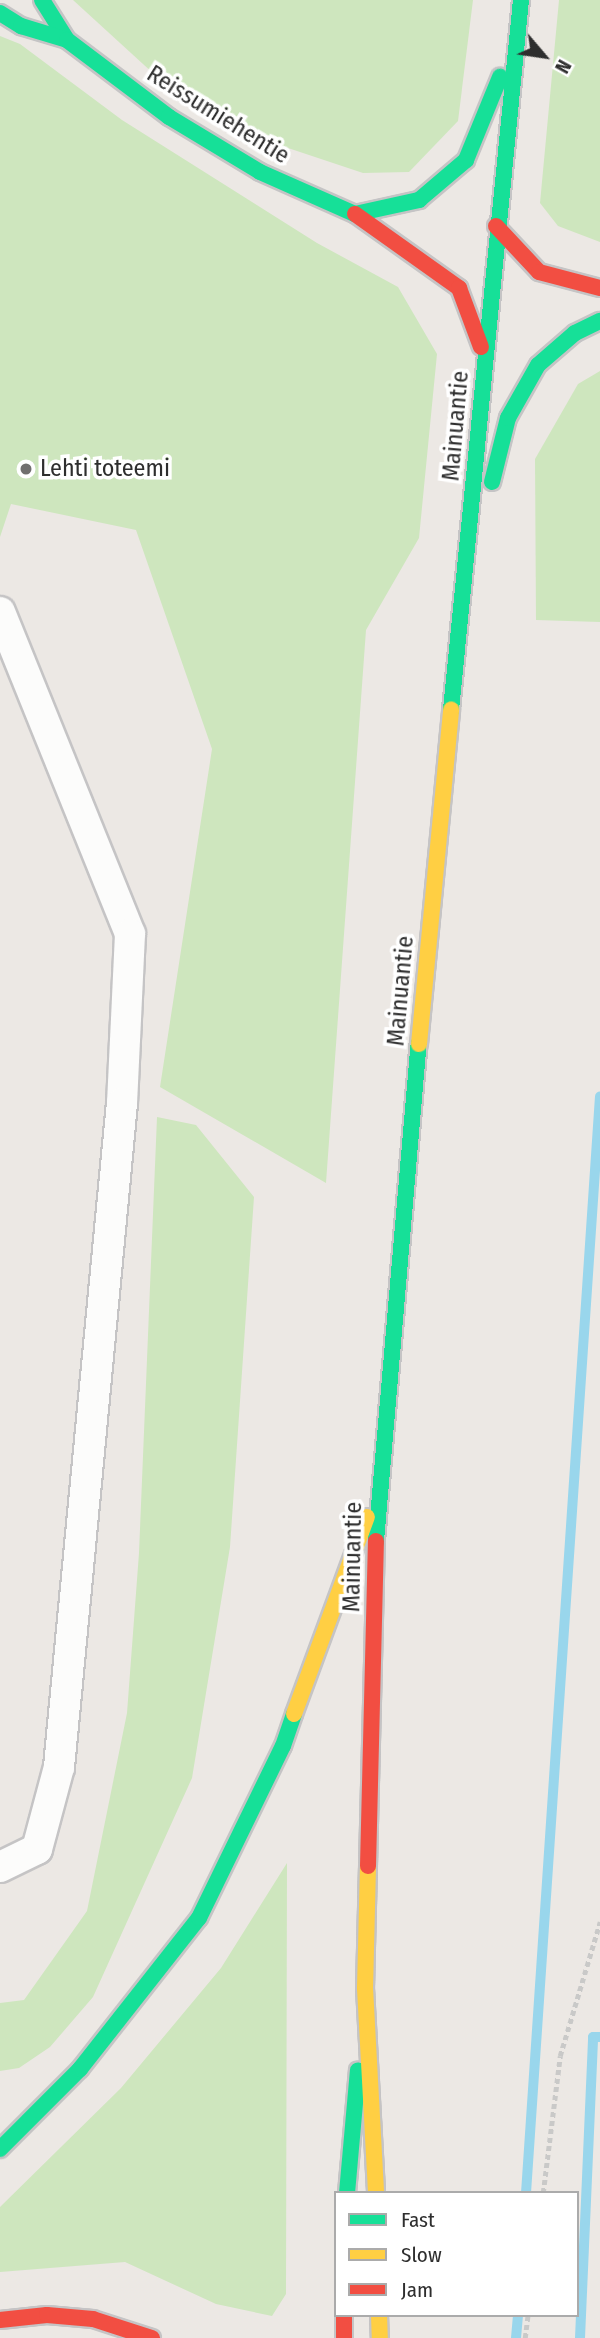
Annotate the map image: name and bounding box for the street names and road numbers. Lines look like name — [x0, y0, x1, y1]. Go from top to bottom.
street label: Reissumiehentie — [141, 60, 295, 170]
street label: Mainuantie — [437, 370, 475, 482]
street label: Mainuantie — [382, 935, 420, 1047]
street label: Mainuantie — [338, 1502, 368, 1612]

